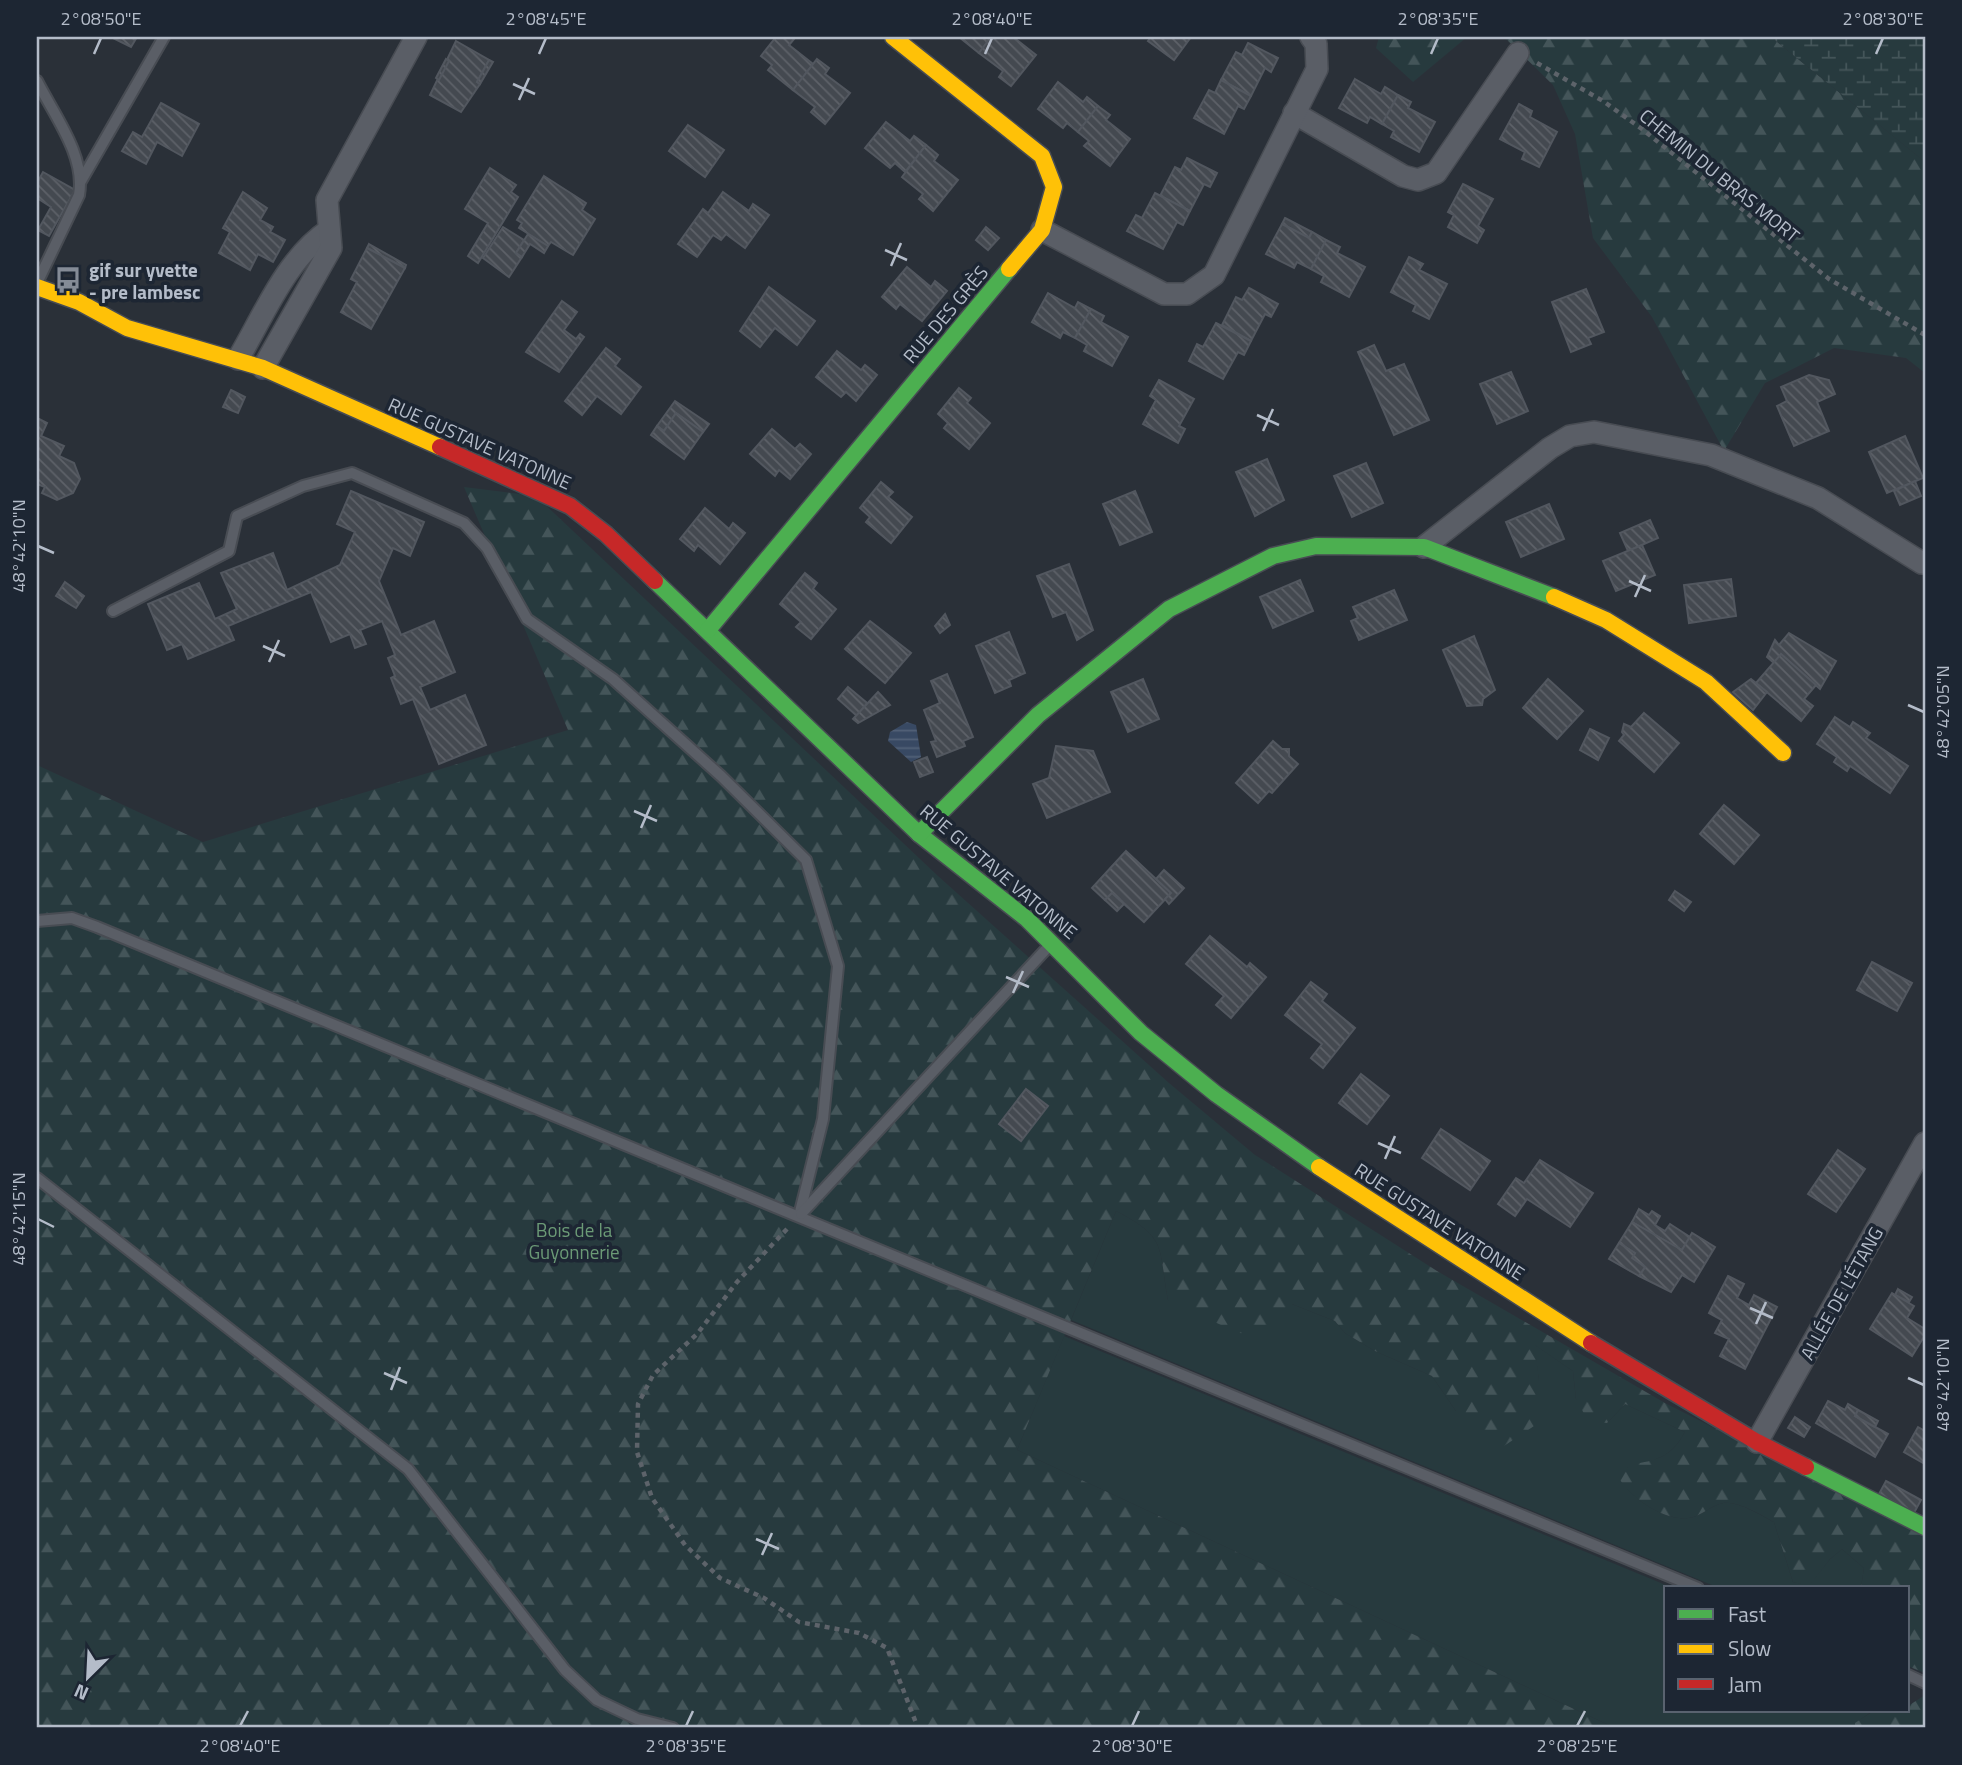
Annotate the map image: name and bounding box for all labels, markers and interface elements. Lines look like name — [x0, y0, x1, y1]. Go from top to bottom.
text: 2°08'50"E — [61, 5, 141, 32]
text: 2°08'45"E — [506, 5, 586, 32]
text: 2°08'40"E — [952, 5, 1032, 32]
text: 2°08'35"E — [1398, 5, 1478, 32]
text: 2°08'30"E — [1843, 5, 1923, 32]
street label: CHEMIN DU BRAS MORT — [1634, 101, 1806, 249]
place label: gif sur yvette - pre lambesc — [89, 255, 200, 306]
street label: RUE DES GRÈS — [895, 259, 995, 369]
bus stop icon: gif sur yvette - pre lambesc — [53, 265, 83, 295]
street label: RUE GUSTAVE VATONNE — [384, 390, 576, 496]
text: 48°42'10"N — [5, 499, 32, 593]
text: 48°42'05"N — [1929, 665, 1956, 759]
street label: RUE GUSTAVE VATONNE — [914, 796, 1084, 946]
street label: RUE GUSTAVE VATONNE — [1349, 1155, 1531, 1287]
text: 48°42'15"N — [5, 1172, 32, 1266]
park label: Bois de la Guyonnerie — [528, 1215, 620, 1266]
street label: ALLÉE DE L'ÉTANG — [1792, 1221, 1890, 1365]
text: 48°42'10"N — [1929, 1338, 1956, 1432]
legend — [1664, 1586, 1910, 1712]
text: Fast — [1728, 1598, 1767, 1630]
text: Slow — [1728, 1632, 1771, 1664]
north arrow — [52, 1642, 122, 1712]
text: Jam — [1728, 1668, 1762, 1700]
text: N — [69, 1677, 93, 1709]
text: 2°08'40"E — [200, 1732, 280, 1759]
text: 2°08'35"E — [646, 1732, 726, 1759]
text: 2°08'30"E — [1092, 1732, 1172, 1759]
text: 2°08'25"E — [1537, 1732, 1617, 1759]

